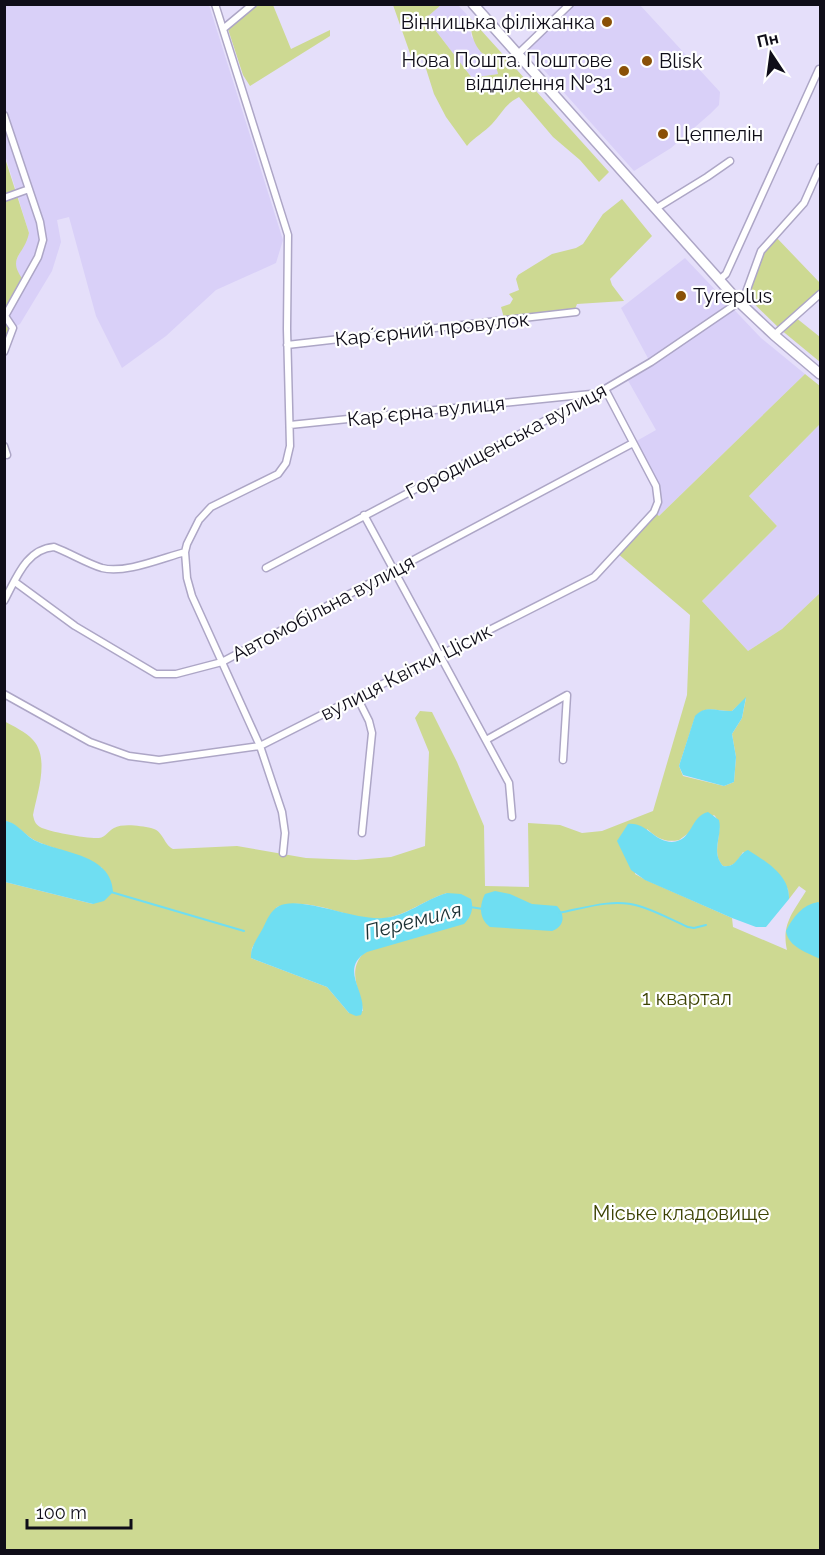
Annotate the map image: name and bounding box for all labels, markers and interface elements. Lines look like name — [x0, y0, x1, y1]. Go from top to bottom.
place label: Вінницька філіжанка — [401, 10, 595, 34]
marker: Вінницька філіжанка — [600, 15, 614, 29]
north arrow — [741, 24, 801, 84]
text: Пн — [755, 28, 780, 52]
place label: Нова Пошта. Поштове відділення №31 — [401, 48, 612, 95]
place label: Blisk — [659, 49, 703, 73]
marker: Blisk — [640, 54, 654, 68]
marker: Нова Пошта. Поштове відділення №31 — [617, 64, 631, 78]
place label: Цеппелін — [675, 122, 763, 146]
marker: Цеппелін — [656, 127, 670, 141]
place label: Tyreplus — [693, 284, 772, 308]
marker: Tyreplus — [674, 289, 688, 303]
street label: Карʼєрний провулок — [334, 307, 530, 351]
street label: Городищенська вулиця — [402, 378, 610, 504]
street label: Карʼєрна вулиця — [346, 391, 506, 431]
street label: Автомобільна вулиця — [227, 550, 419, 666]
street label: вулиця Квітки Цісик — [316, 618, 496, 726]
water label: Перемиля — [362, 896, 464, 945]
park label: 1 квартал — [642, 986, 732, 1010]
park label: Міське кладовище — [593, 1201, 769, 1225]
scale bar — [27, 1492, 130, 1530]
text: 100 m — [36, 1502, 87, 1523]

